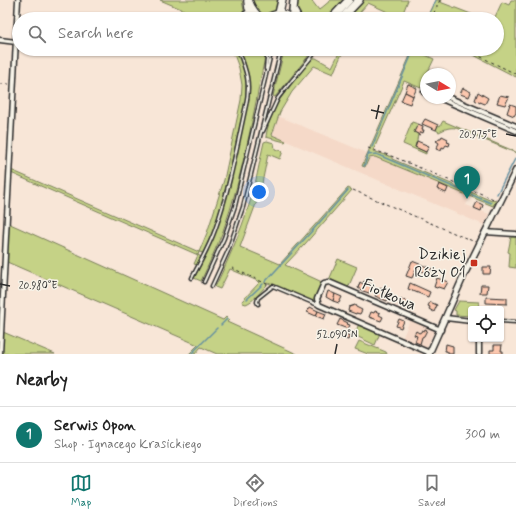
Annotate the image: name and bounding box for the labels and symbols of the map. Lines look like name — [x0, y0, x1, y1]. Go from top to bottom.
north arrow — [420, 68, 456, 104]
text: 20.975°E — [459, 128, 497, 142]
pin: 1 — [454, 166, 480, 199]
your location — [249, 182, 269, 202]
place label: Dzikiej Róży 01 — [414, 244, 466, 283]
marker: Dzikiej Róży 01 — [469, 258, 479, 268]
street label: Fiołkowa — [359, 274, 419, 316]
text: 20.980°E — [19, 279, 57, 293]
text: 52.090°N — [316, 328, 358, 342]

